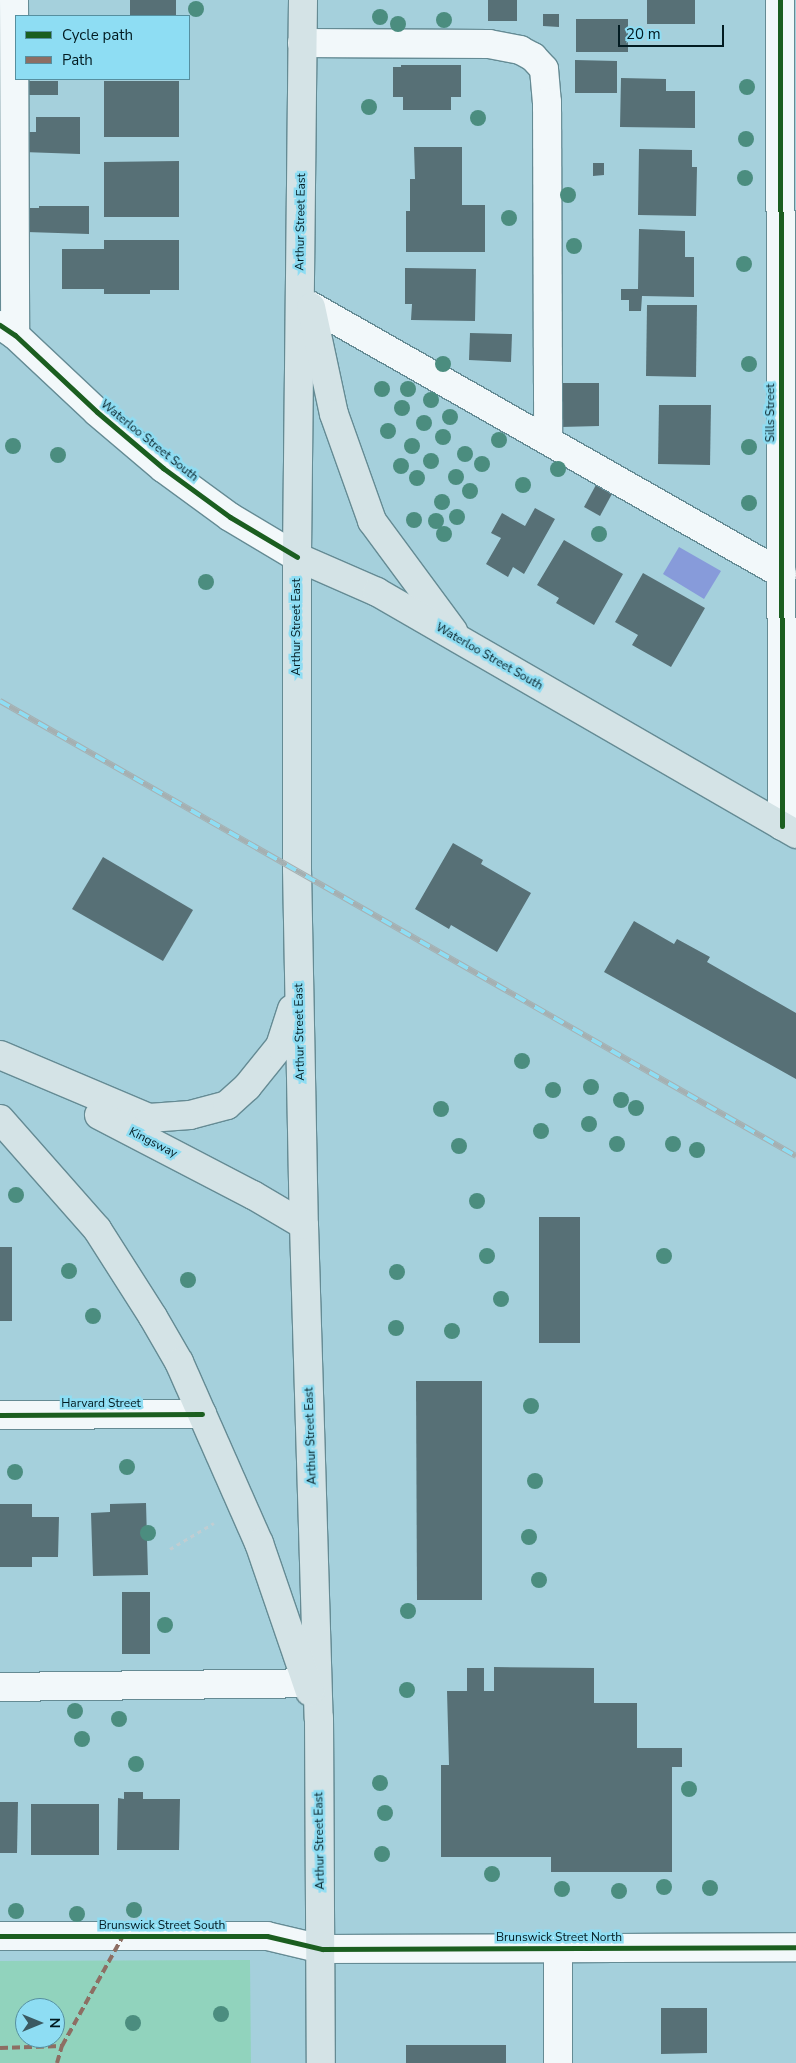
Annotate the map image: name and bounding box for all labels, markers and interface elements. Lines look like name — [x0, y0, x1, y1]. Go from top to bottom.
legend — [15, 15, 190, 80]
scale bar — [621, 15, 727, 47]
text: 20 m — [626, 24, 661, 44]
text: Cycle path — [62, 25, 133, 45]
text: Path — [62, 50, 93, 70]
street label: Arthur Street East — [293, 173, 309, 271]
street label: Sills Street — [764, 384, 778, 442]
street label: Waterloo Street South — [97, 397, 201, 485]
street label: Arthur Street East — [290, 578, 304, 676]
street label: Waterloo Street South — [433, 620, 545, 694]
street label: Arthur Street East — [292, 983, 308, 1081]
street label: Kingsway — [126, 1125, 180, 1161]
street label: Arthur Street East — [302, 1387, 320, 1485]
street label: Harvard Street — [61, 1397, 141, 1411]
street label: Arthur Street East — [312, 1792, 328, 1890]
street label: Brunswick Street South — [99, 1919, 225, 1933]
street label: Brunswick Street North — [496, 1931, 622, 1945]
north arrow — [15, 1998, 65, 2048]
text: N — [45, 2018, 64, 2028]

